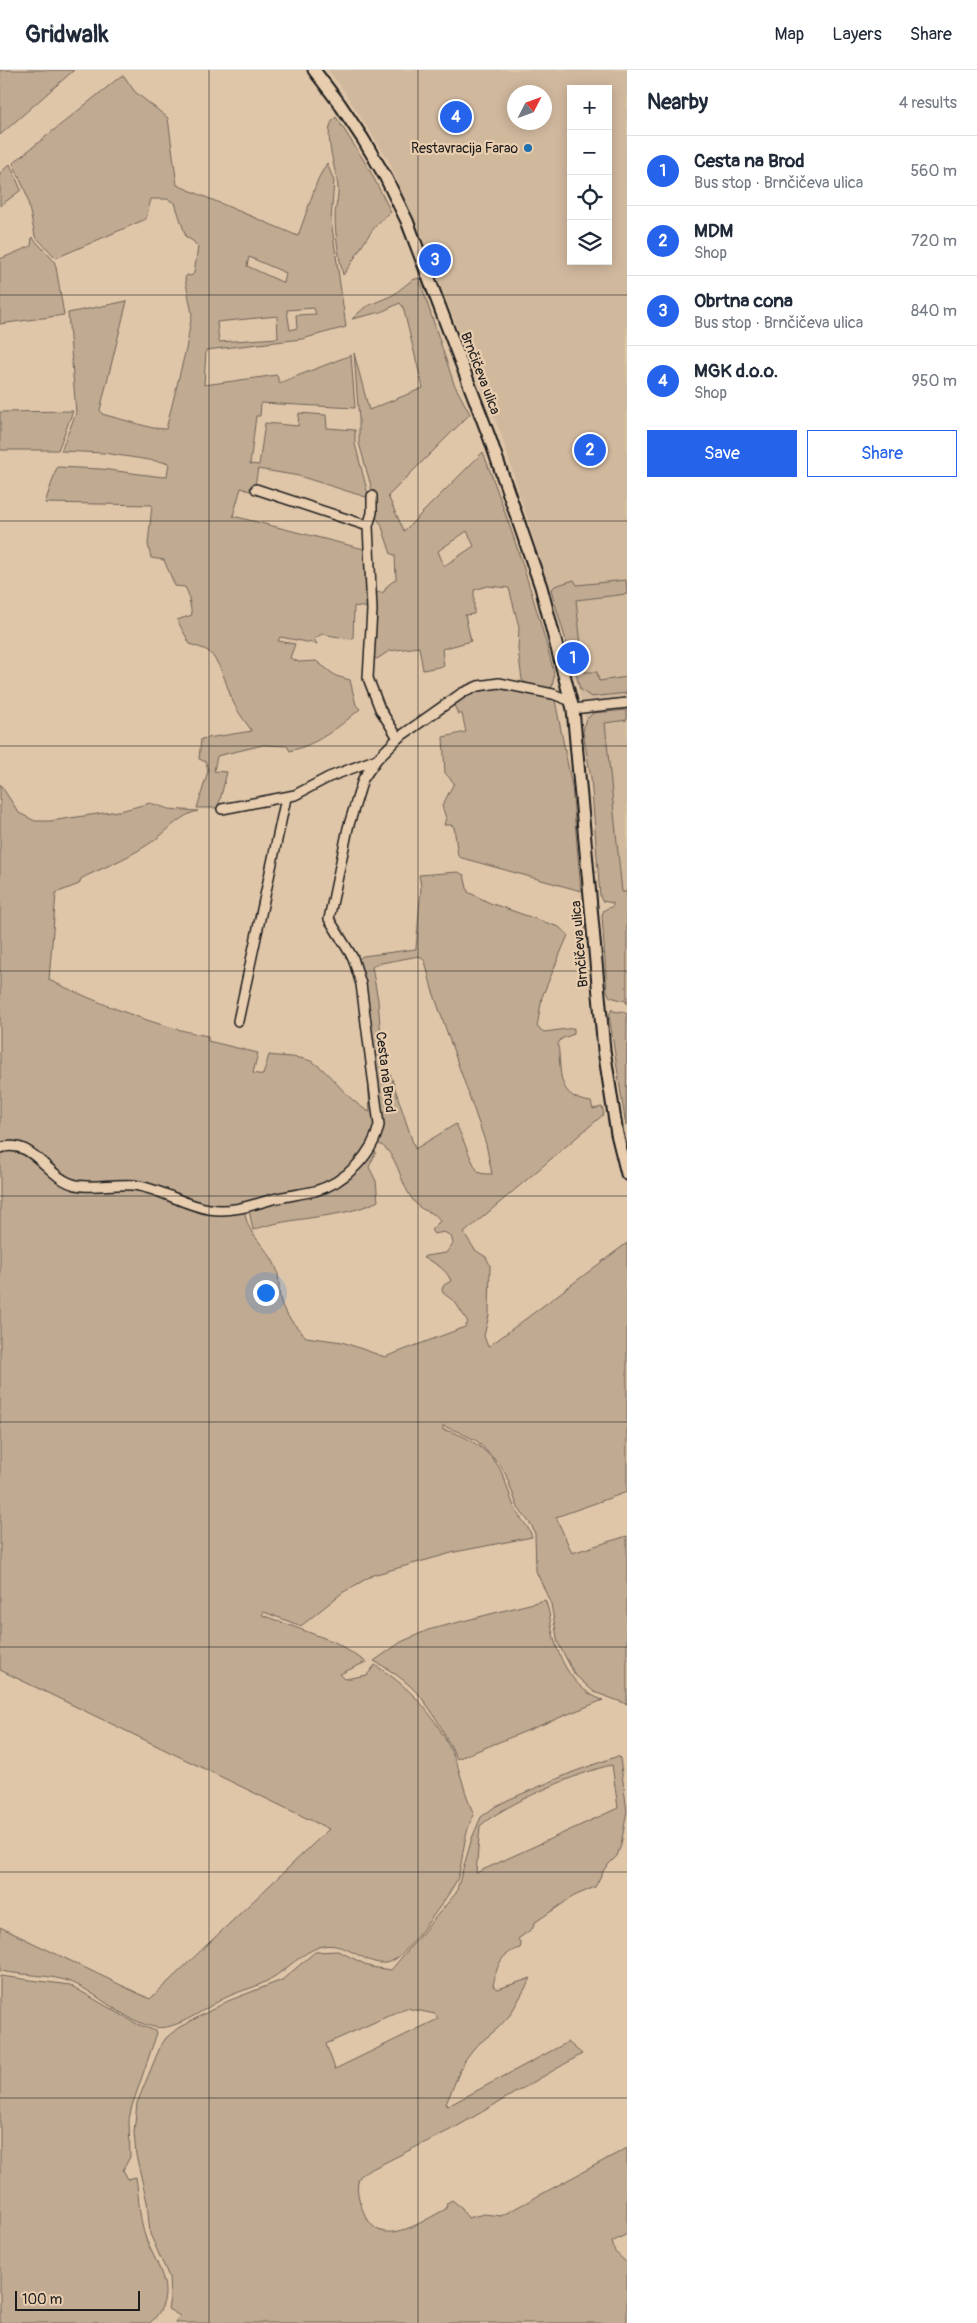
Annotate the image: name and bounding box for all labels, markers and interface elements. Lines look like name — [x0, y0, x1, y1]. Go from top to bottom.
text: Gridwalk — [25, 20, 109, 49]
text: Map — [775, 23, 804, 46]
text: Layers — [832, 23, 882, 46]
text: Share — [910, 23, 952, 46]
north arrow — [507, 85, 552, 130]
map controls — [567, 85, 612, 265]
button: + — [567, 85, 612, 130]
text: Nearby — [647, 89, 708, 116]
text: 4 results — [899, 93, 957, 113]
pin: 4 — [440, 98, 472, 136]
button: − — [567, 130, 612, 175]
place label: Restavracija Farao — [411, 140, 518, 157]
marker: Restavracija Farao — [522, 142, 534, 154]
text: Cesta na Brod — [694, 149, 805, 173]
text: 1 — [660, 161, 666, 181]
text: 560 m — [910, 161, 957, 181]
text: Bus stop · Brnčičeva ulica — [694, 173, 863, 193]
button: locate — [567, 175, 612, 220]
text: MDM — [694, 219, 733, 243]
button: layers — [567, 220, 612, 265]
text: 2 — [659, 231, 667, 251]
text: 720 m — [911, 231, 957, 251]
pin: 3 — [419, 241, 451, 279]
text: Shop — [694, 243, 727, 263]
text: Obrtna cona — [694, 289, 793, 313]
text: 3 — [659, 301, 667, 321]
text: 840 m — [911, 301, 957, 321]
text: Bus stop · Brnčičeva ulica — [694, 313, 863, 333]
street label: Brnčičeva ulica — [457, 329, 504, 417]
text: MGK d.o.o. — [694, 359, 778, 383]
text: 4 — [658, 371, 668, 391]
text: 950 m — [911, 371, 957, 391]
text: Shop — [694, 383, 727, 403]
button: Save — [647, 430, 797, 477]
button: Share — [807, 430, 957, 477]
pin: 2 — [574, 431, 606, 469]
pin: 1 — [557, 639, 589, 677]
street label: Brnčičeva ulica — [567, 900, 592, 988]
street label: Cesta na Brod — [372, 1031, 399, 1114]
your location — [253, 1280, 279, 1306]
scale bar — [15, 2288, 140, 2311]
text: 100 m — [22, 2291, 62, 2308]

